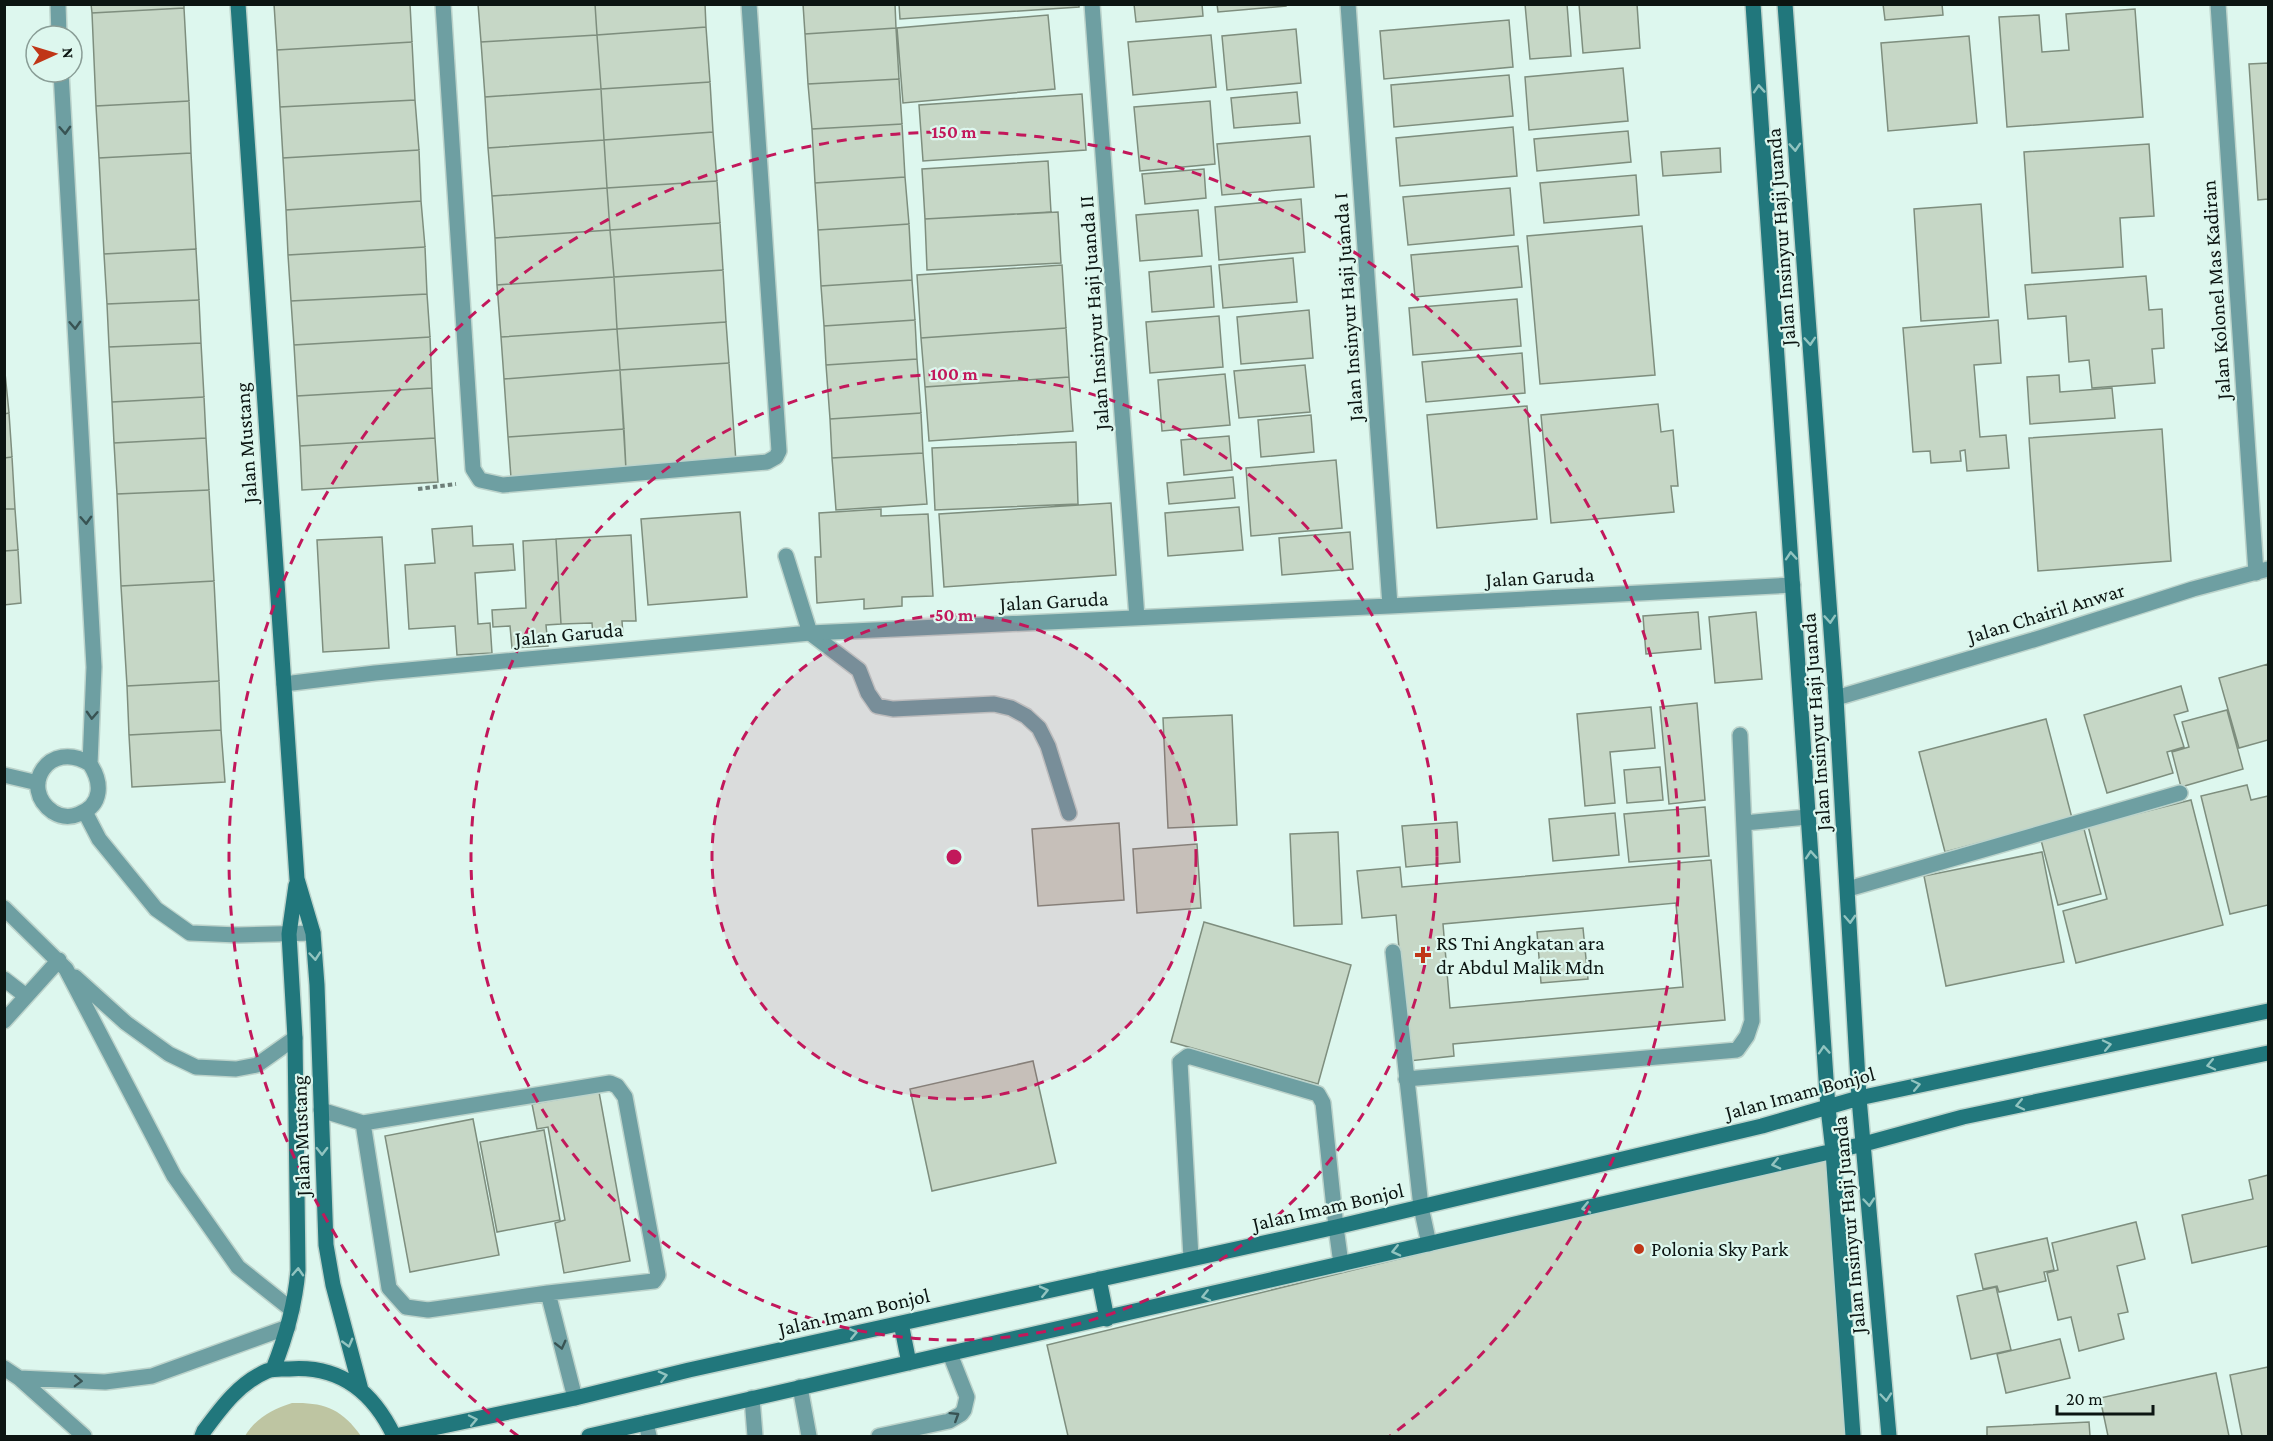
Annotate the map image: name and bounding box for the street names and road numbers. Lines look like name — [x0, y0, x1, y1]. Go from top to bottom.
street label: Jalan Insinyur Haji Juanda — [1761, 127, 1801, 349]
street label: Jalan Kolonel Mas Kadiran — [2196, 179, 2236, 403]
street label: Jalan Insinyur Haji Juanda I — [1328, 192, 1368, 424]
street label: Jalan Insinyur Haji Juanda II — [1074, 195, 1114, 433]
street label: Jalan Mustang — [230, 382, 262, 506]
street label: Jalan Garuda — [1483, 562, 1595, 592]
street label: Jalan Chairil Anwar — [1962, 577, 2128, 649]
street label: Jalan Garuda — [997, 586, 1109, 616]
street label: Jalan Insinyur Haji Juanda — [1796, 612, 1836, 834]
street label: Jalan Garuda — [512, 617, 624, 651]
street label: Jalan Imam Bonjol — [1720, 1061, 1878, 1125]
street label: Jalan Mustang — [287, 1075, 315, 1199]
street label: Jalan Insinyur Haji Juanda — [1827, 1115, 1871, 1337]
street label: Jalan Imam Bonjol — [1248, 1178, 1406, 1237]
street label: Jalan Imam Bonjol — [774, 1283, 932, 1342]

